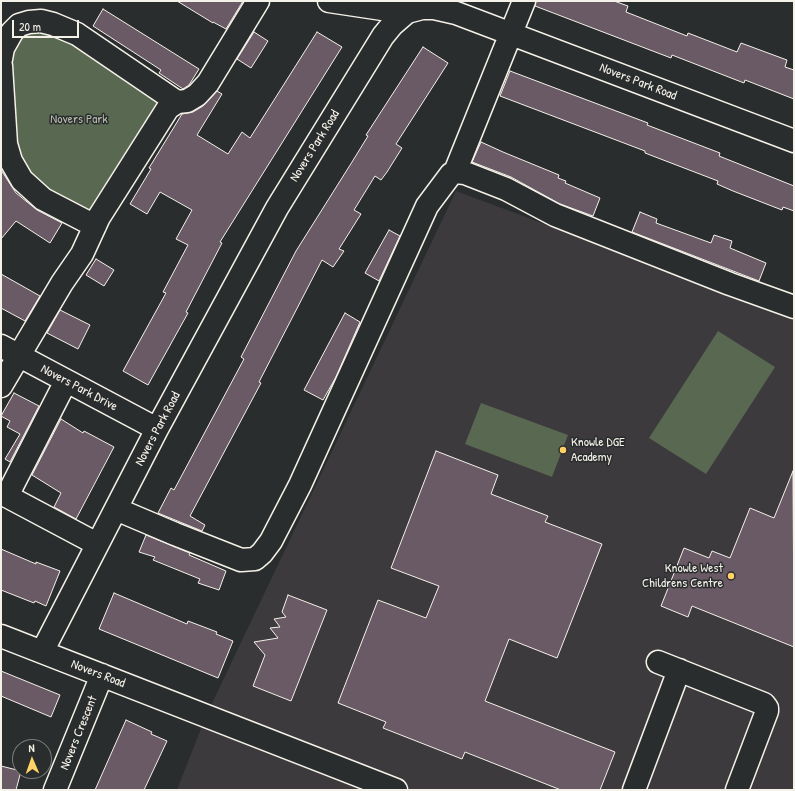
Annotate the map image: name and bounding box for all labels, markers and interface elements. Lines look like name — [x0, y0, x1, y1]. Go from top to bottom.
scale bar — [14, 12, 81, 38]
text: 20 m — [19, 18, 41, 35]
street label: Novers Park Road — [597, 60, 679, 104]
street label: Novers Park Road — [287, 107, 343, 185]
park label: Novers Park — [50, 112, 108, 128]
street label: Novers Park Drive — [38, 361, 120, 415]
street label: Novers Park Road — [132, 389, 184, 469]
place label: Knowle DGE Academy — [571, 435, 625, 466]
marker: Knowle DGE Academy — [558, 445, 568, 455]
place label: Knowle West Childrens Centre — [642, 561, 723, 592]
marker: Knowle West Childrens Centre — [726, 571, 736, 581]
street label: Novers Road — [69, 657, 127, 691]
street label: Novers Crescent — [57, 694, 101, 772]
north arrow — [12, 739, 52, 779]
text: N — [28, 741, 35, 755]

